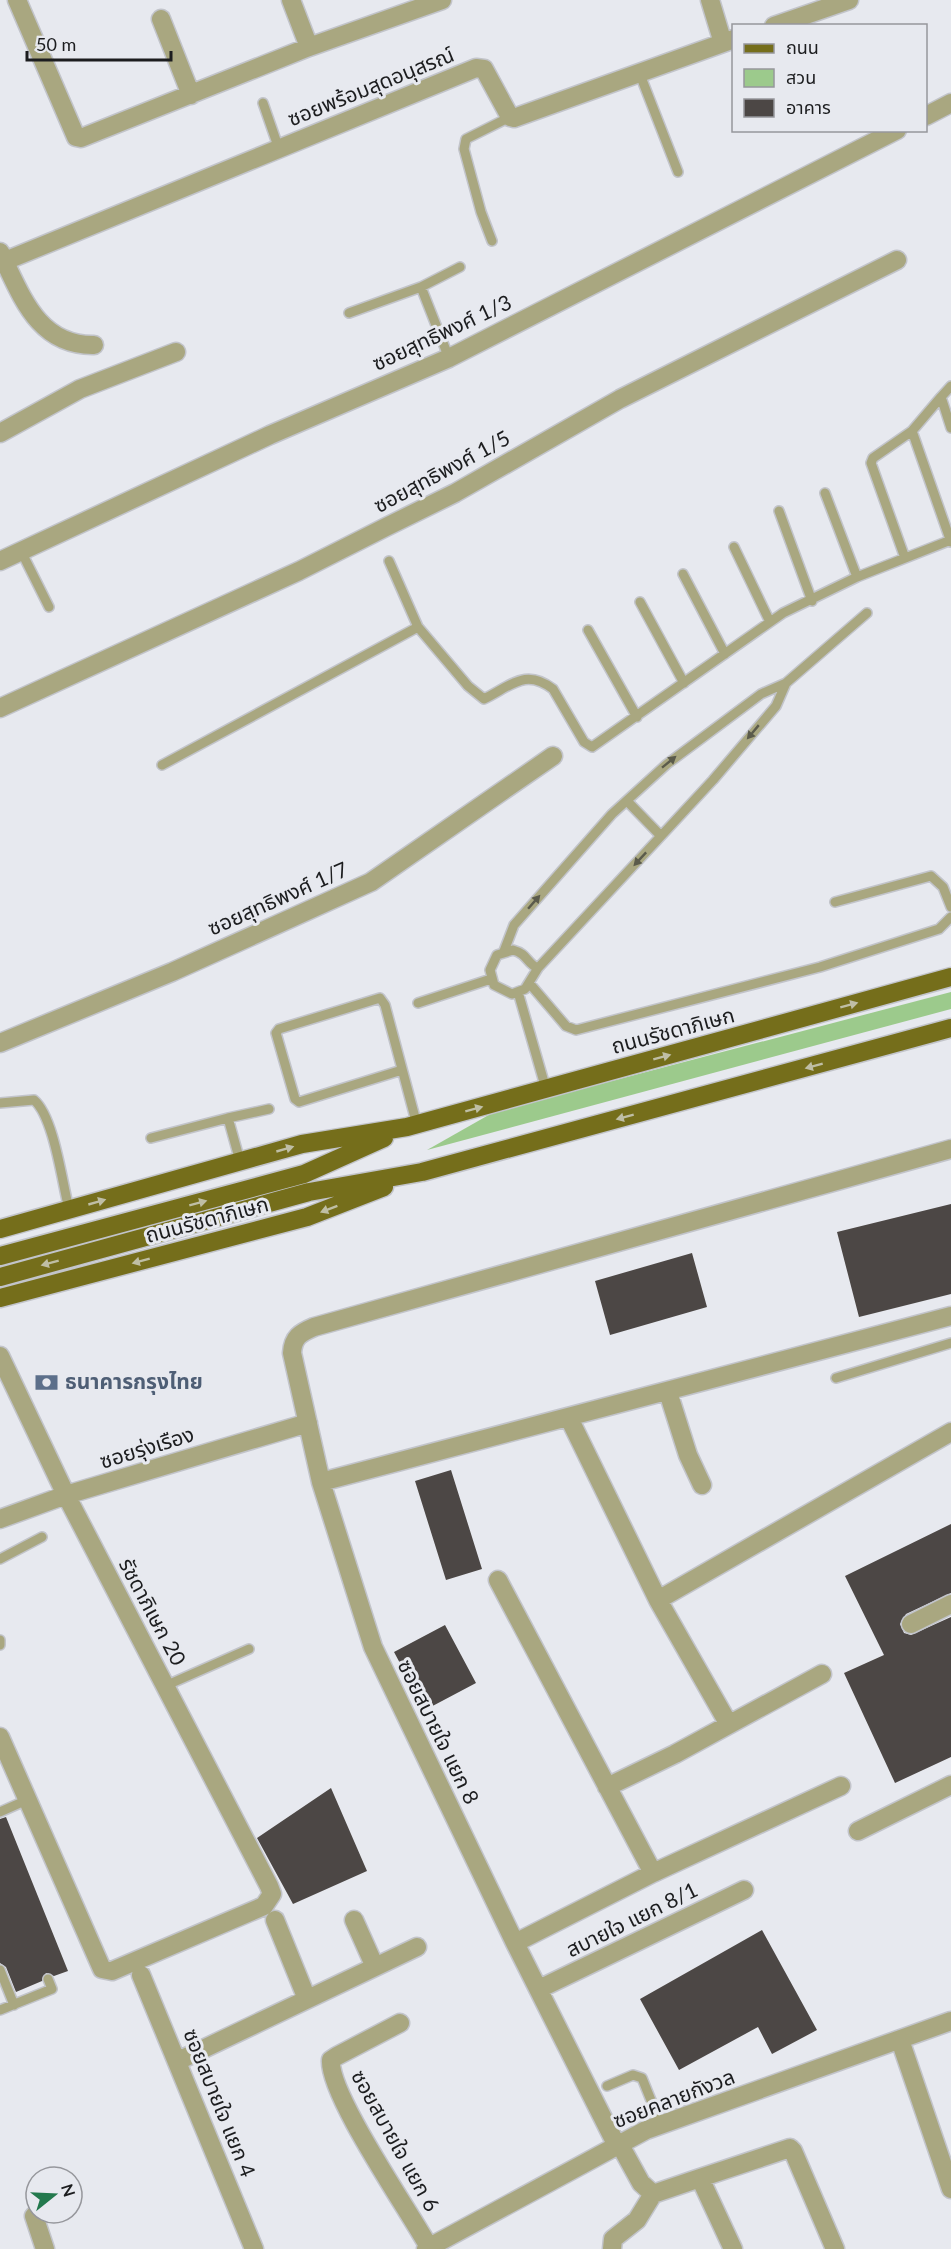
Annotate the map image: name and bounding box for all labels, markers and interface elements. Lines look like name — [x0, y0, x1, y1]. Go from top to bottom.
scale bar — [27, 24, 171, 62]
legend — [732, 24, 927, 132]
text: 50 m — [36, 33, 76, 55]
text: ถนน — [786, 36, 819, 58]
street label: ซอยพร้อมสุดอนุสรณ์ — [284, 41, 458, 132]
text: สวน — [786, 66, 816, 88]
text: อาคาร — [786, 96, 831, 118]
street label: ซอยสุทธิพงศ์ 1/3 — [368, 288, 516, 377]
street label: ซอยสุทธิพงศ์ 1/5 — [369, 424, 515, 519]
one-way arrow — [747, 724, 760, 740]
one-way arrow — [661, 756, 677, 769]
one-way arrow — [633, 851, 647, 866]
street label: ซอยสุทธิพงศ์ 1/7 — [203, 856, 352, 942]
one-way arrow — [527, 895, 540, 910]
one-way arrow — [840, 1000, 859, 1010]
street label: ถนนรัชดาภิเษก — [608, 1001, 737, 1058]
one-way arrow — [653, 1052, 671, 1061]
one-way arrow — [804, 1062, 822, 1071]
one-way arrow — [465, 1104, 483, 1113]
one-way arrow — [616, 1113, 634, 1122]
one-way arrow — [276, 1144, 294, 1153]
street label: ถนนรัชดาภิเษก — [142, 1190, 271, 1247]
one-way arrow — [88, 1196, 106, 1206]
one-way arrow — [189, 1197, 207, 1207]
one-way arrow — [319, 1204, 337, 1214]
one-way arrow — [132, 1257, 150, 1266]
one-way arrow — [41, 1259, 59, 1268]
place label: ธนาคารกรุงไทย — [65, 1368, 203, 1395]
bank icon: ธนาคารกรุงไทย — [34, 1369, 60, 1395]
street label: ซอยรุ่งเรือง — [96, 1420, 197, 1475]
street label: รัชดาภิเษก 20 — [115, 1553, 192, 1669]
street label: ซอยสบายใจ แยก 8 — [394, 1655, 485, 1808]
street label: สบายใจ แยก 8/1 — [561, 1876, 701, 1961]
street label: ซอยสบายใจ แยก 4 — [179, 2025, 262, 2180]
street label: ซอยคลายกังวล — [609, 2063, 738, 2132]
street label: ซอยสบายใจ แยก 6 — [347, 2065, 446, 2215]
north arrow — [24, 2165, 84, 2225]
text: N — [58, 2181, 80, 2199]

